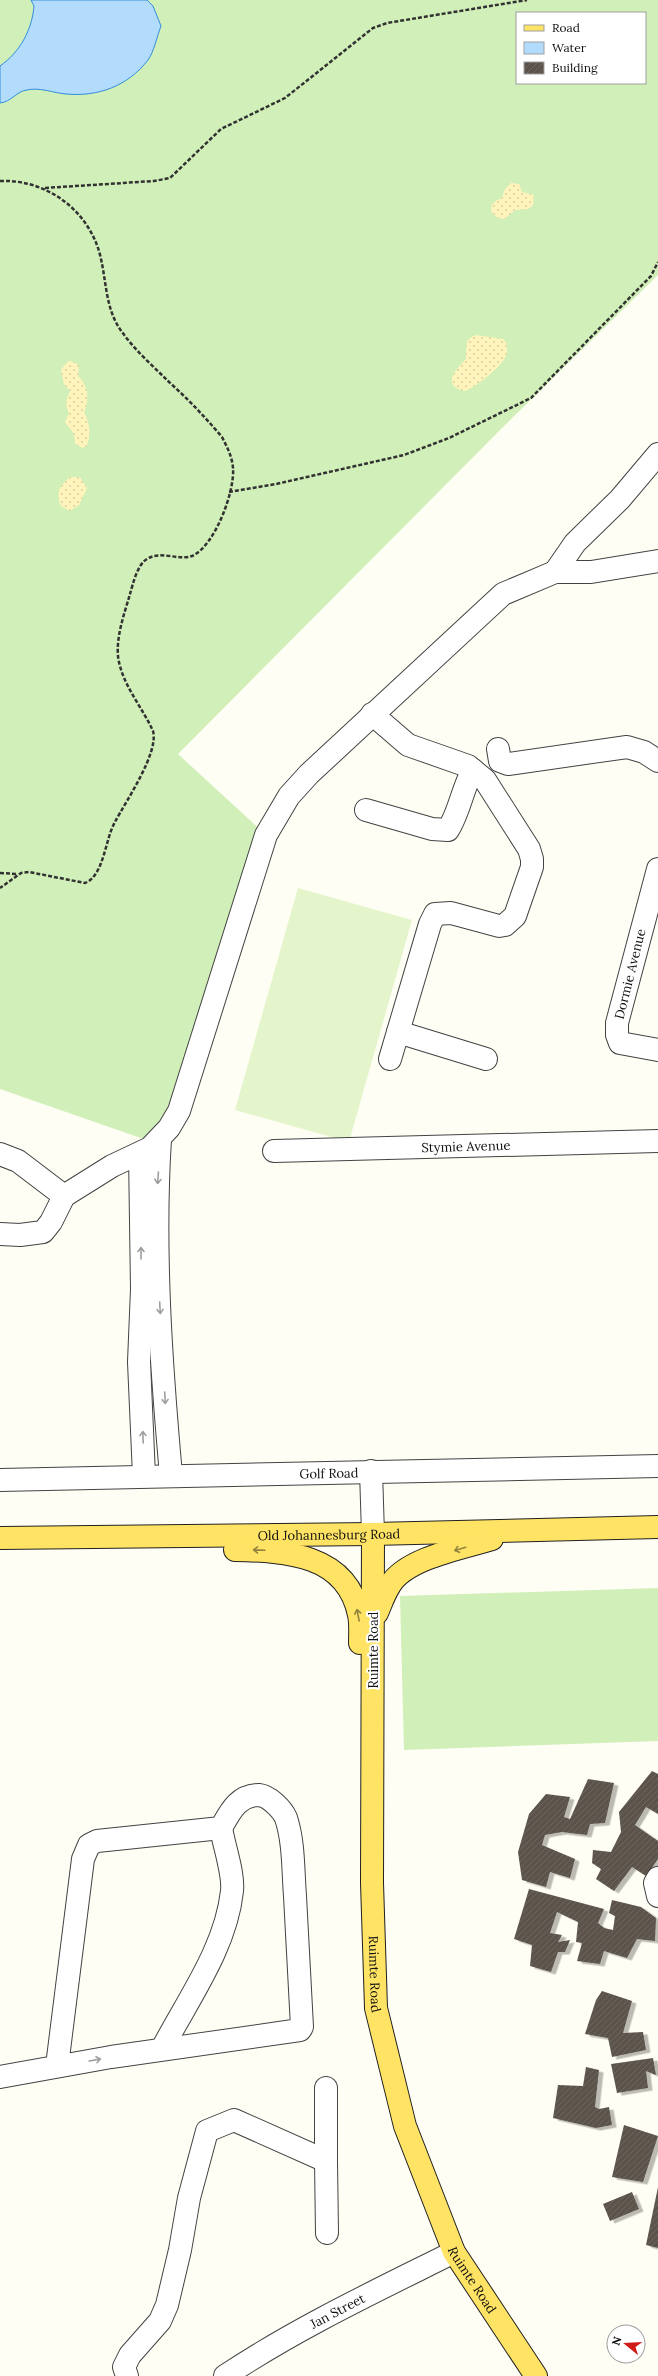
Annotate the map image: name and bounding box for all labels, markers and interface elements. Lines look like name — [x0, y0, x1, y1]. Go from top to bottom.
legend — [516, 12, 646, 84]
text: Road — [552, 20, 580, 35]
text: Water — [552, 40, 587, 55]
text: Building — [552, 60, 598, 75]
street label: Dormie Avenue — [611, 927, 649, 1021]
street label: Stymie Avenue — [421, 1136, 511, 1156]
one-way arrow — [154, 1171, 161, 1184]
one-way arrow — [137, 1247, 145, 1260]
one-way arrow — [156, 1301, 164, 1314]
one-way arrow — [162, 1391, 169, 1404]
one-way arrow — [139, 1431, 147, 1444]
street label: Golf Road — [299, 1464, 359, 1482]
street label: Old Johannesburg Road — [258, 1525, 401, 1544]
one-way arrow — [453, 1546, 466, 1553]
one-way arrow — [253, 1547, 266, 1554]
one-way arrow — [354, 1609, 362, 1622]
street label: Ruimte Road — [365, 1611, 382, 1688]
street label: Ruimte Road — [365, 1935, 385, 2014]
one-way arrow — [88, 2055, 101, 2063]
street label: Ruimte Road — [444, 2244, 501, 2317]
street label: Jan Street — [306, 2289, 368, 2333]
north arrow — [606, 2324, 646, 2364]
text: N — [609, 2334, 625, 2347]

